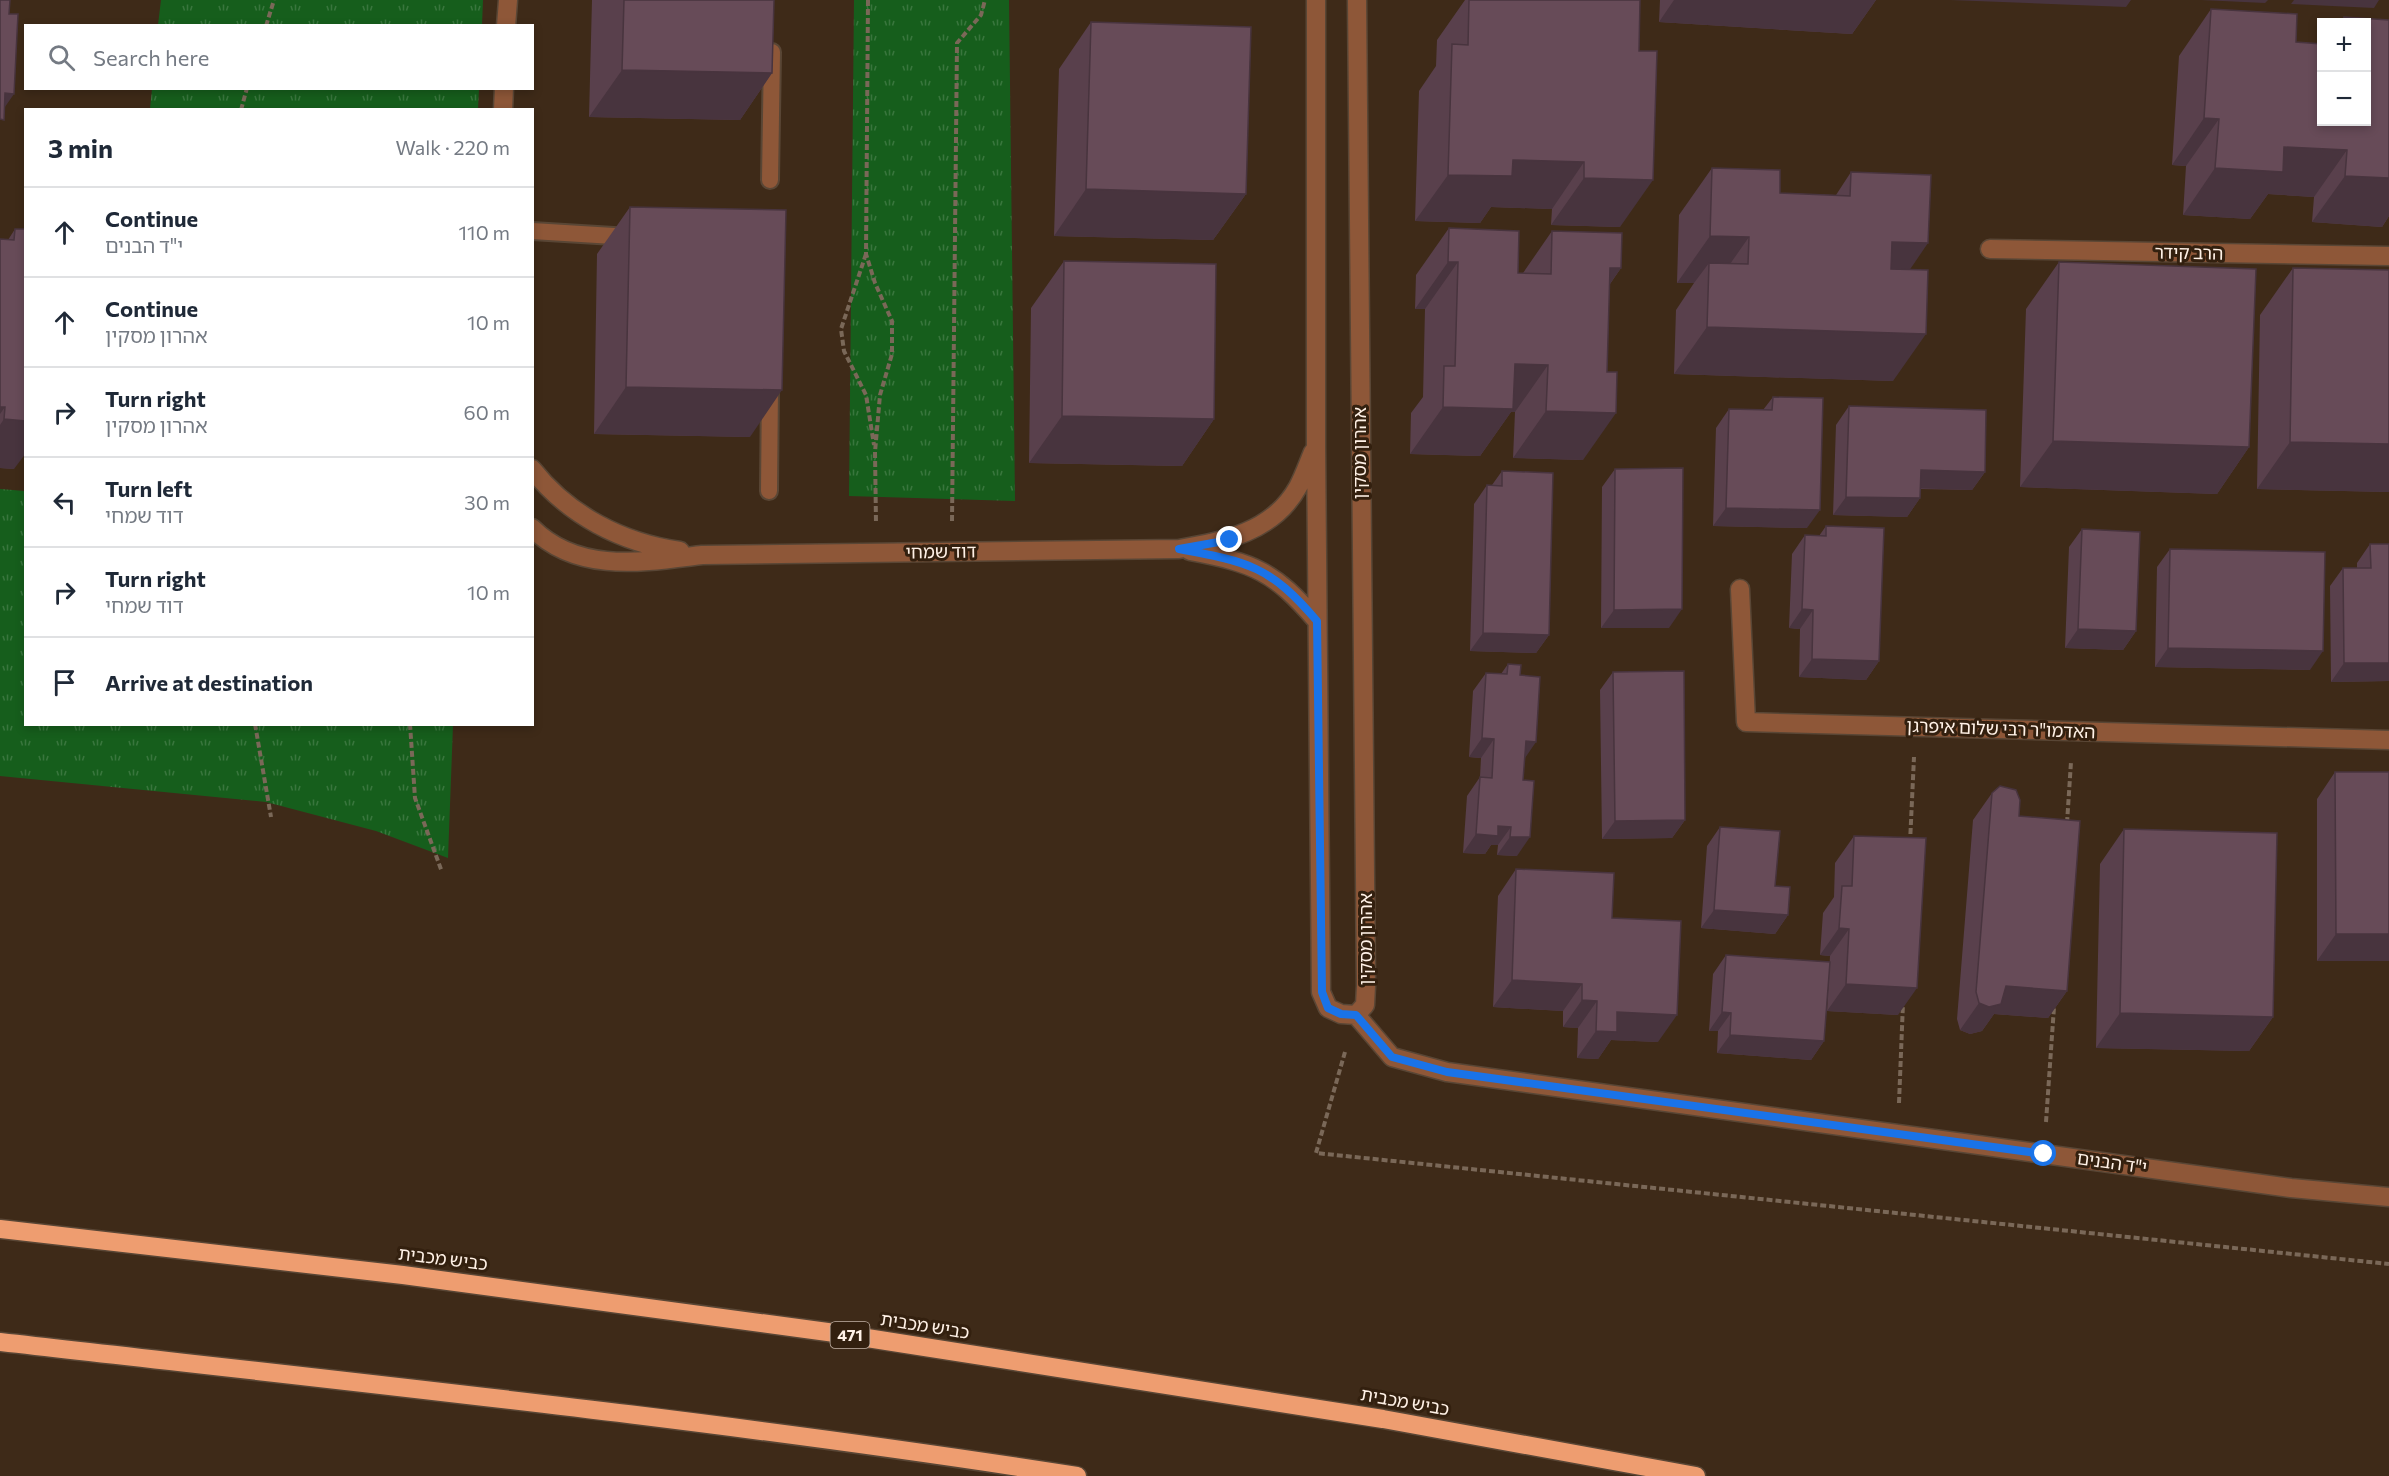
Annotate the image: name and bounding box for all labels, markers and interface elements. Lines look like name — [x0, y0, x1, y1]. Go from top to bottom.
map controls — [2317, 18, 2371, 126]
button: + — [2317, 18, 2371, 72]
search box — [24, 24, 534, 90]
icon: search — [45, 41, 78, 74]
text: Search here — [93, 44, 209, 71]
button: − — [2317, 72, 2371, 126]
text: 3 min — [48, 132, 113, 163]
text: Walk · 220 m — [395, 135, 510, 159]
text: Continue — [105, 205, 198, 232]
icon: ahead — [48, 216, 81, 249]
text: 110 m — [459, 220, 510, 244]
text: י"ד הבנים — [105, 233, 183, 257]
street label: הרב קידר — [2154, 240, 2224, 264]
text: Continue — [105, 295, 198, 322]
icon: ahead — [48, 306, 81, 339]
text: 10 m — [467, 310, 510, 334]
text: אהרון מסקין — [105, 323, 208, 347]
text: Turn right — [105, 385, 206, 412]
icon: right — [48, 396, 81, 429]
text: 60 m — [464, 400, 510, 424]
street label: אהרון מסקין — [1348, 407, 1370, 499]
text: אהרון מסקין — [105, 413, 208, 437]
text: Turn left — [105, 475, 192, 502]
icon: left — [48, 486, 81, 519]
text: 30 m — [464, 490, 510, 514]
text: דוד שמחי — [105, 503, 183, 527]
route end — [1216, 526, 1242, 552]
street label: דוד שמחי — [905, 539, 977, 563]
text: Turn right — [105, 565, 206, 592]
icon: right — [48, 576, 81, 609]
text: 10 m — [467, 580, 510, 604]
text: דוד שמחי — [105, 593, 183, 617]
icon: arrive — [48, 666, 81, 699]
text: Arrive at destination — [105, 669, 313, 696]
street label: האדמו"ר רבי שלום איפרגן — [1906, 714, 2096, 742]
street label: אהרון מסקין — [1354, 893, 1376, 985]
route start — [2030, 1140, 2056, 1166]
street label: י"ד הבנים — [2076, 1146, 2149, 1178]
street label: כביש מכבית — [397, 1242, 489, 1274]
street label: כביש מכבית — [879, 1307, 971, 1343]
road number: 471 — [830, 1322, 870, 1348]
street label: כביש מכבית — [1359, 1382, 1451, 1420]

